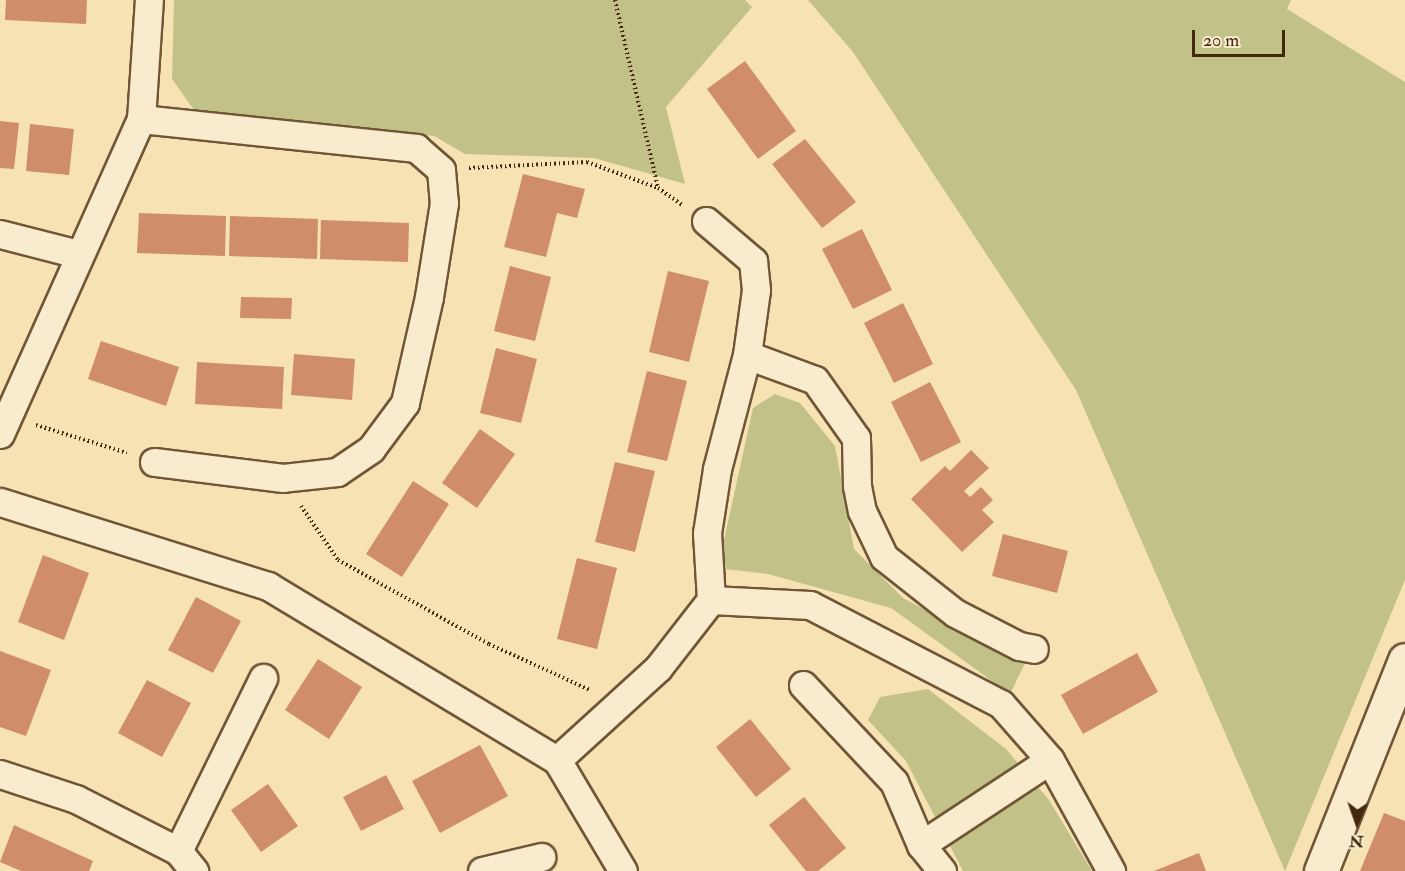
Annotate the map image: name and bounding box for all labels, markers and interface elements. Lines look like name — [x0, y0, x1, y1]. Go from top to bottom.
scale bar — [1195, 18, 1288, 56]
text: 20 m — [1203, 29, 1239, 52]
north arrow — [1327, 793, 1387, 853]
text: N — [1349, 831, 1364, 851]

